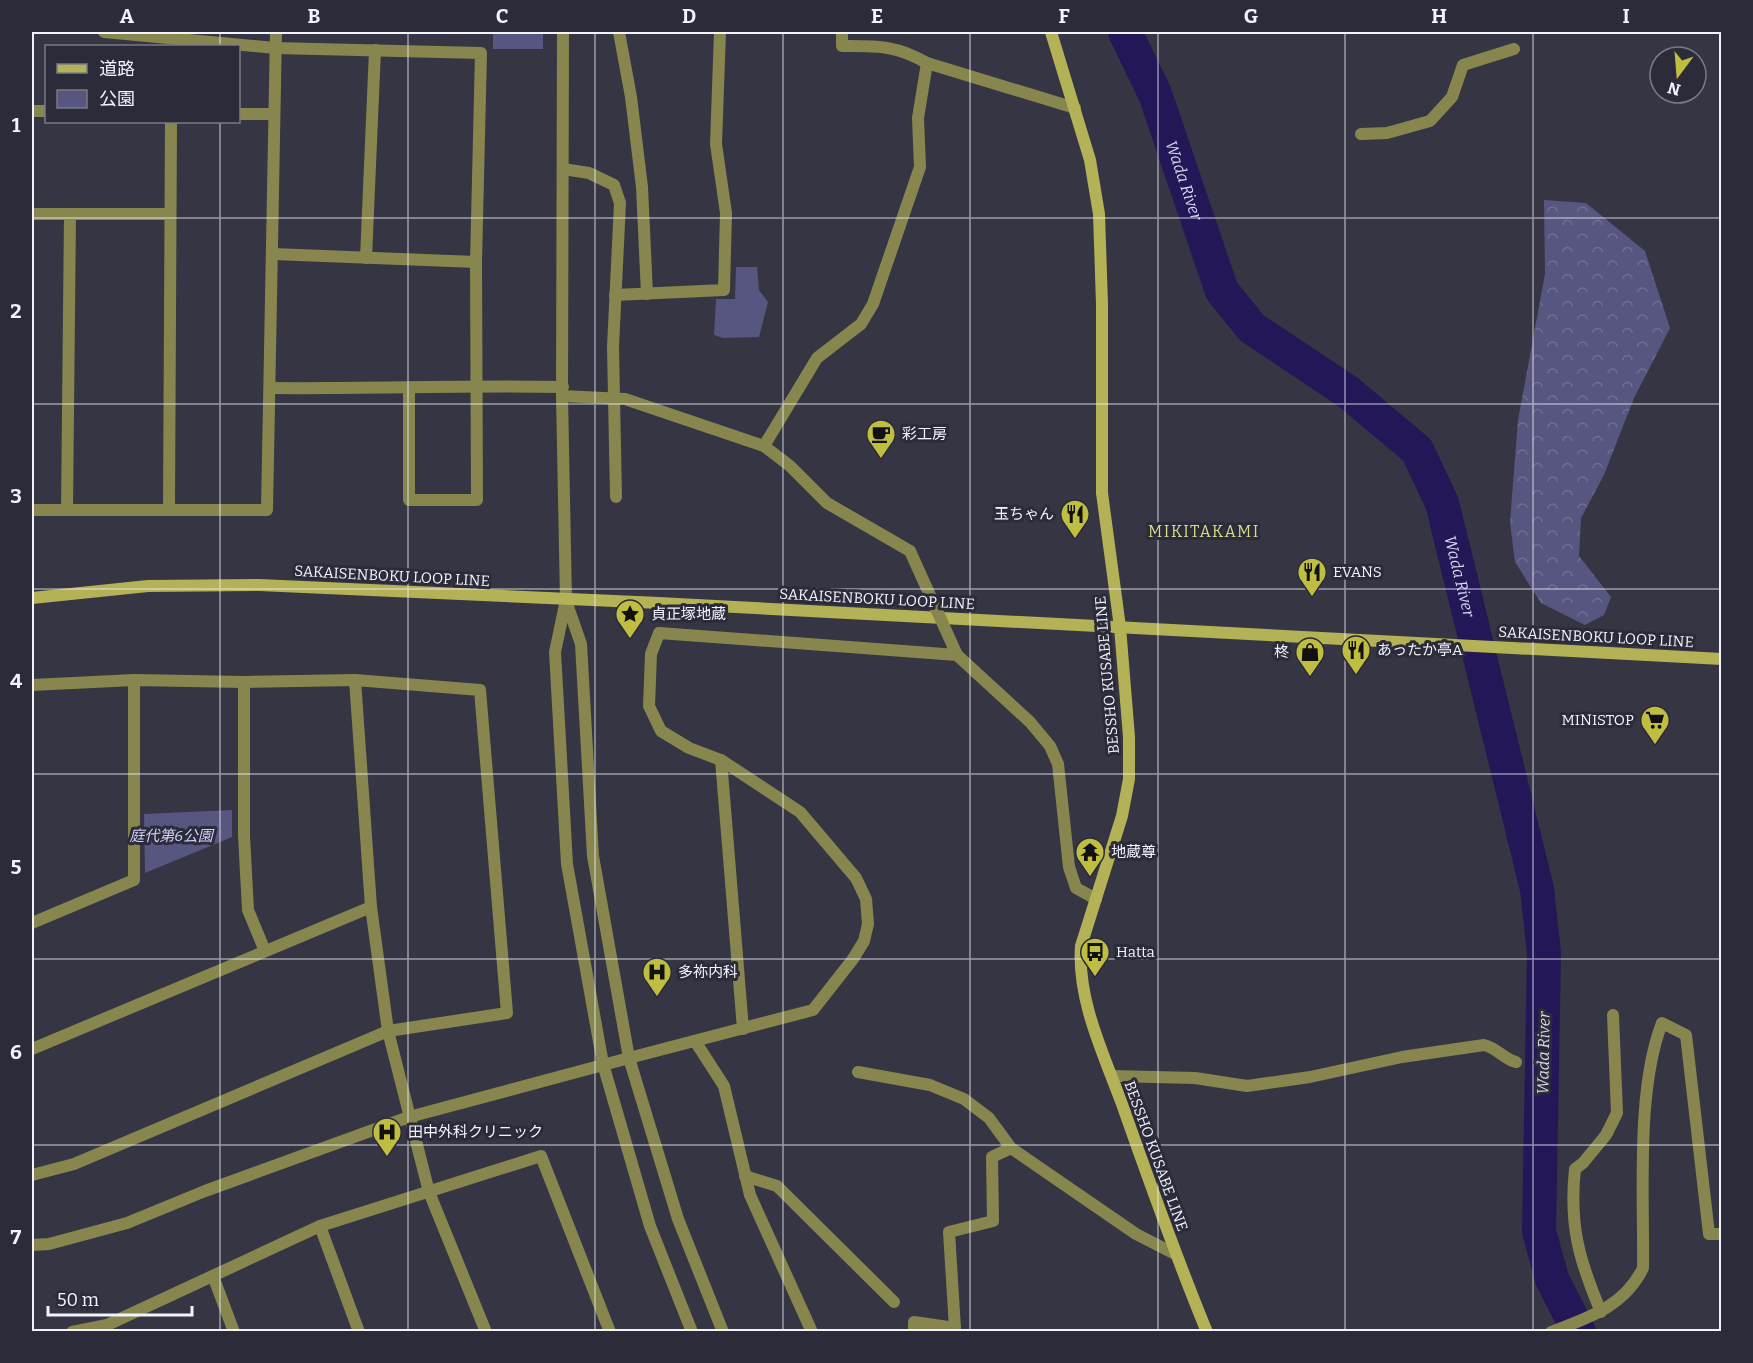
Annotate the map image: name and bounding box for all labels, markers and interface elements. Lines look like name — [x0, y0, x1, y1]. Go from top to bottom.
text: A — [120, 4, 135, 28]
text: B — [308, 4, 321, 28]
text: C — [496, 4, 508, 28]
text: D — [682, 4, 696, 28]
text: E — [871, 4, 883, 28]
text: F — [1058, 4, 1070, 28]
text: G — [1244, 4, 1258, 28]
text: H — [1431, 4, 1447, 28]
text: I — [1622, 4, 1630, 28]
legend — [45, 45, 240, 123]
north arrow — [1648, 45, 1708, 105]
text: 道路 — [99, 58, 135, 80]
text: N — [1665, 78, 1683, 100]
text: 公園 — [99, 88, 135, 110]
text: 1 — [12, 113, 21, 137]
water label: Wada River — [1162, 138, 1207, 224]
text: 2 — [10, 299, 22, 323]
cafe icon: 彩工房 — [865, 418, 897, 460]
place label: 彩工房 — [902, 425, 947, 443]
text: 3 — [10, 484, 22, 508]
restaurant icon: 玉ちゃん — [1059, 498, 1091, 540]
place label: 玉ちゃん — [994, 505, 1054, 523]
district label: MIKITAKAMI — [1148, 522, 1260, 541]
water label: Wada River — [1440, 534, 1479, 620]
restaurant icon: EVANS — [1296, 556, 1328, 598]
street label: SAKAISENBOKU LOOP LINE — [294, 562, 490, 590]
place label: EVANS — [1333, 563, 1382, 581]
street label: SAKAISENBOKU LOOP LINE — [779, 585, 975, 613]
street label: BESSHO KUSABE LINE — [1091, 595, 1123, 755]
place icon: 貞正塚地蔵 — [614, 598, 646, 640]
place label: 貞正塚地蔵 — [651, 605, 726, 623]
street label: SAKAISENBOKU LOOP LINE — [1498, 623, 1694, 651]
restaurant icon: あったか亭A — [1340, 634, 1372, 676]
shop icon: 柊 — [1294, 636, 1326, 678]
place label: あったか亭A — [1377, 641, 1463, 659]
place label: 柊 — [1274, 643, 1289, 661]
text: 4 — [10, 669, 22, 693]
supermarket icon: MINISTOP — [1639, 704, 1671, 746]
place label: MINISTOP — [1561, 711, 1634, 729]
park label: 庭代第6公園 — [129, 827, 215, 845]
temple icon: 地蔵尊 — [1074, 836, 1106, 878]
place label: 地蔵尊 — [1111, 843, 1156, 861]
text: 5 — [11, 855, 22, 879]
bus stop icon: Hatta — [1079, 936, 1111, 978]
place label: Hatta — [1116, 943, 1155, 961]
hospital icon: 多祢内科 — [641, 956, 673, 998]
place label: 多祢内科 — [678, 963, 738, 981]
water label: Wada River — [1533, 1010, 1554, 1095]
text: 6 — [10, 1040, 22, 1064]
street label: BESSHO KUSABE LINE — [1120, 1078, 1192, 1234]
hospital icon: 田中外科クリニック — [371, 1116, 403, 1158]
place label: 田中外科クリニック — [408, 1123, 543, 1141]
text: 7 — [11, 1225, 22, 1249]
scale bar — [48, 1279, 192, 1317]
text: 50 m — [57, 1289, 99, 1311]

